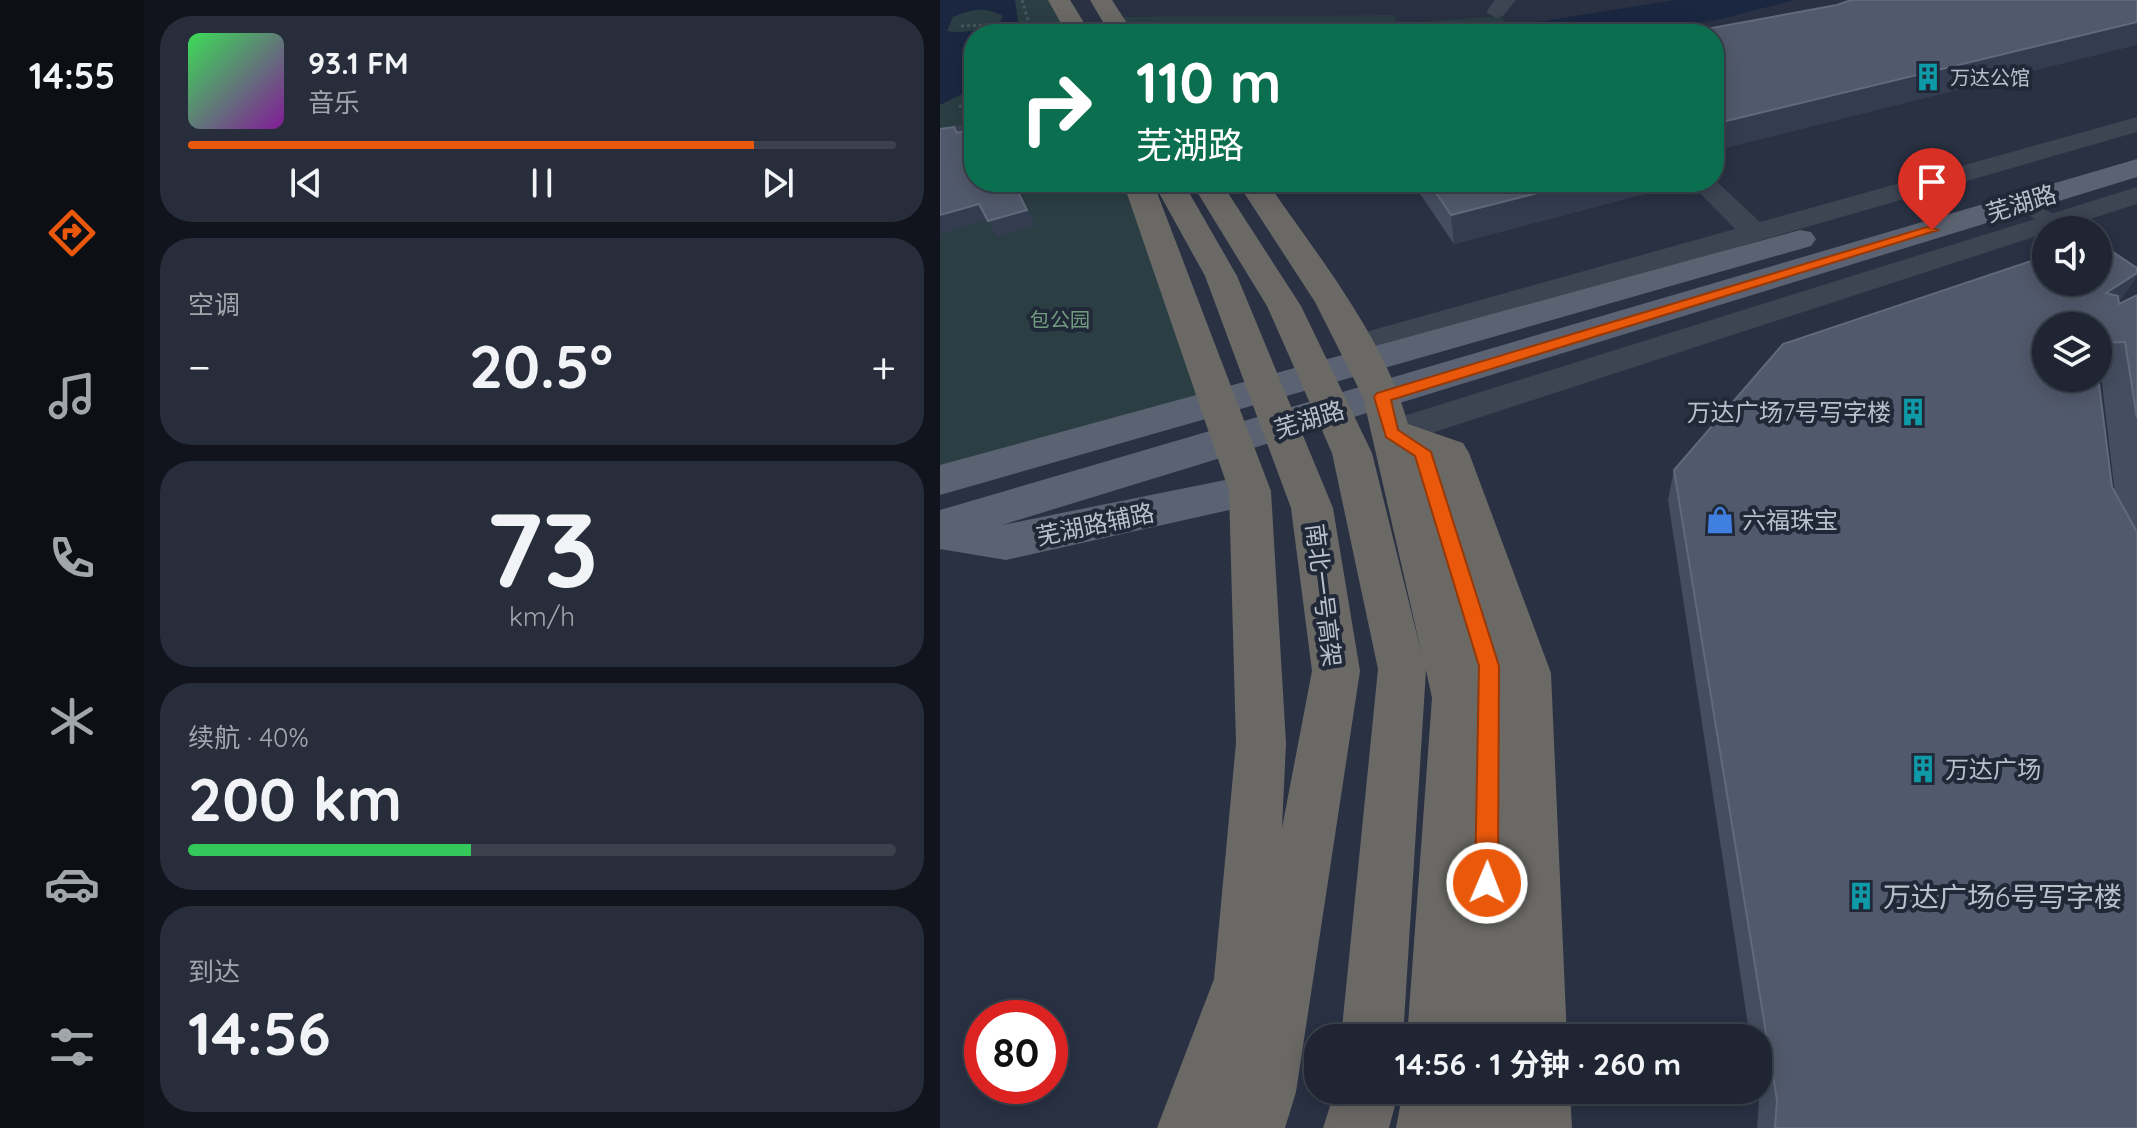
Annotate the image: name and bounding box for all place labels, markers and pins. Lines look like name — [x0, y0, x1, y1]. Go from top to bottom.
building icon: 万达公馆 — [1913, 62, 1943, 92]
place label: 万达公馆 — [1950, 65, 2030, 90]
pin — [1898, 148, 1966, 230]
place label: 万达广场7号写字楼 — [1687, 397, 1891, 427]
building icon: 万达广场7号写字楼 — [1898, 397, 1928, 427]
shop icon: 六福珠宝 — [1705, 505, 1735, 535]
place label: 六福珠宝 — [1742, 505, 1838, 535]
building icon: 万达广场 — [1908, 754, 1938, 784]
place label: 万达广场 — [1945, 754, 2041, 784]
place label: 万达广场6号写字楼 — [1883, 879, 2122, 914]
building icon: 万达广场6号写字楼 — [1846, 881, 1876, 911]

